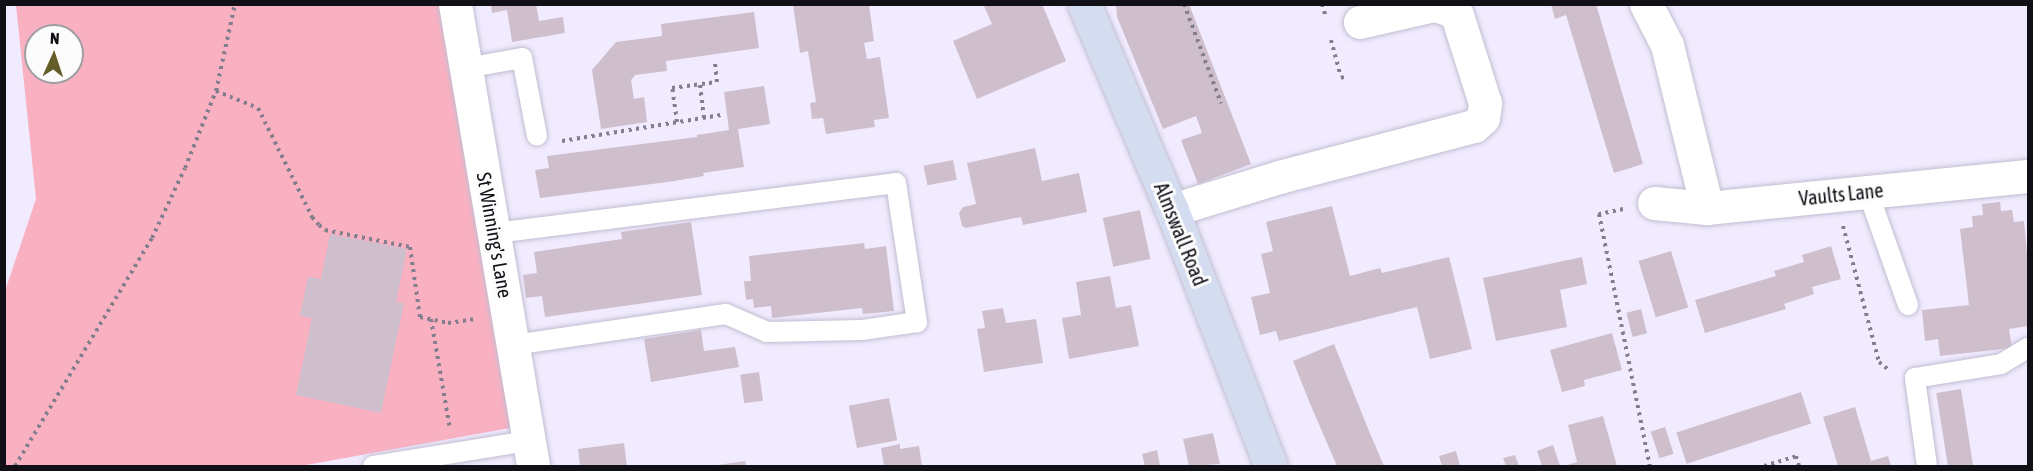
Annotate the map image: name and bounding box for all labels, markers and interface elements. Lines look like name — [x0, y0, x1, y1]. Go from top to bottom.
north arrow — [24, 24, 84, 84]
text: N — [50, 29, 60, 47]
street label: St Winning's Lane — [472, 170, 518, 300]
street label: Vaults Lane — [1798, 178, 1884, 210]
street label: Almswall Road — [1149, 179, 1213, 289]

